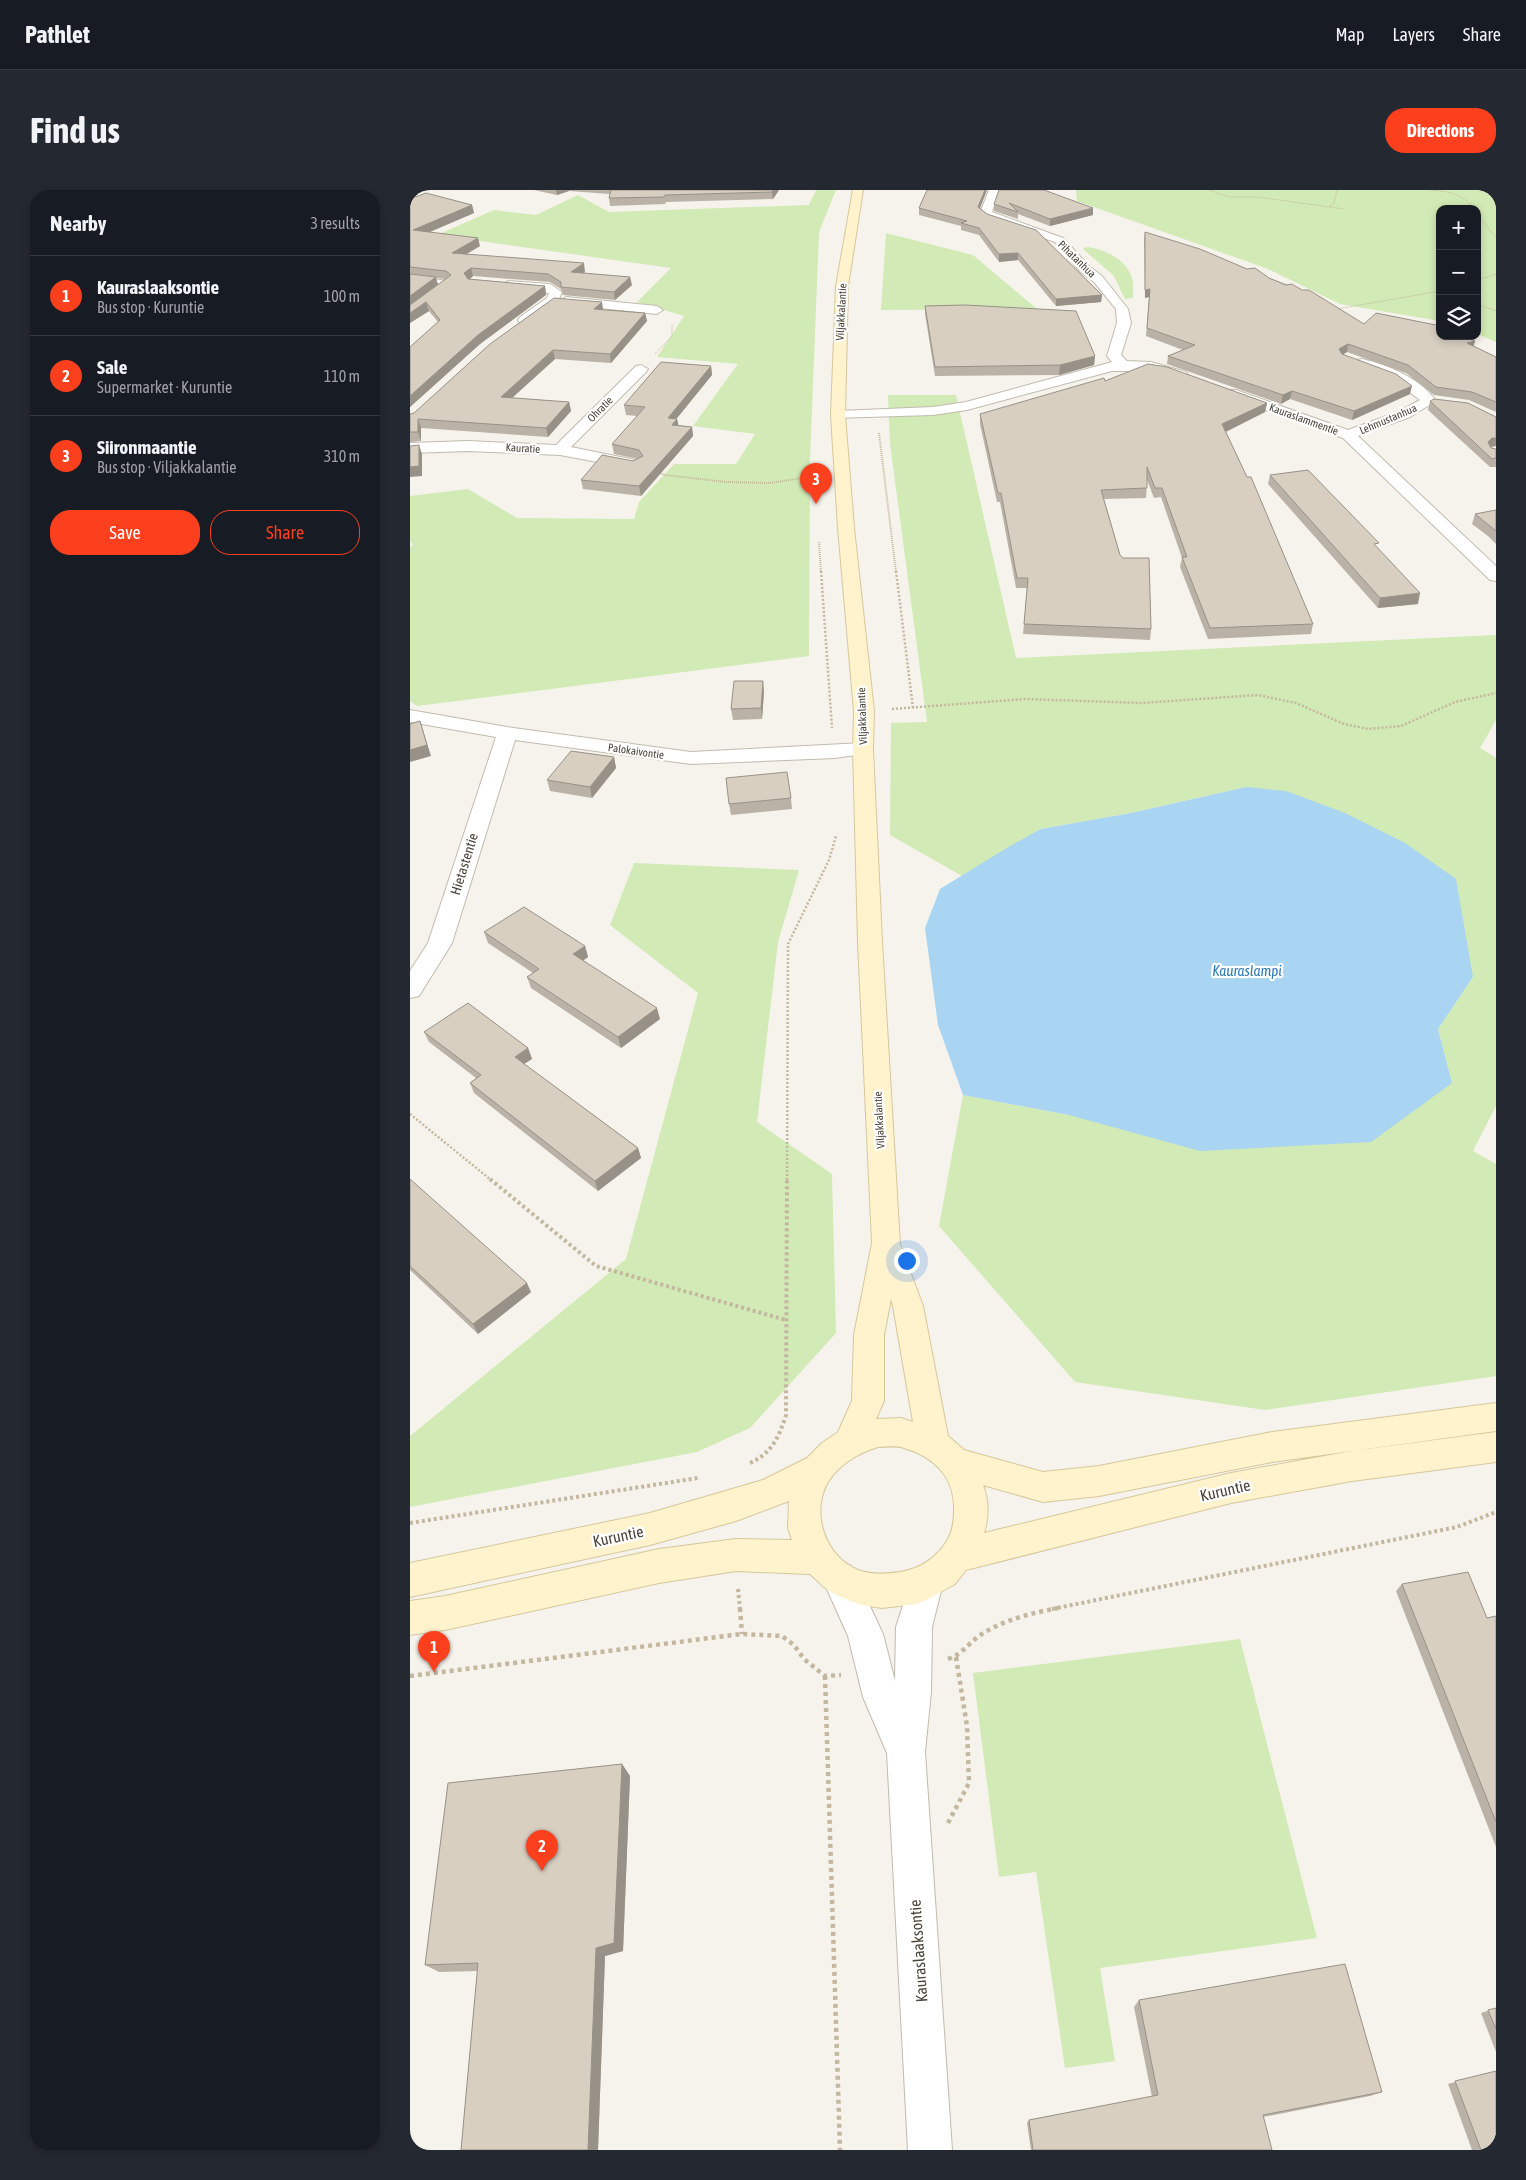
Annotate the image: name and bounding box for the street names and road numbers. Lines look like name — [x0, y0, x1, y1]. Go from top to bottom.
street label: Pihatanhua — [1056, 238, 1098, 280]
street label: Viljakkalantie — [834, 283, 848, 341]
street label: Ohratie — [585, 394, 615, 424]
street label: Kauraslammentie — [1268, 401, 1340, 437]
street label: Lehmustanhua — [1358, 402, 1418, 436]
street label: Kauratie — [505, 441, 541, 455]
street label: Viljakkalantie — [855, 687, 869, 745]
street label: Palokaivontie — [607, 741, 665, 761]
street label: Hietastentie — [447, 831, 481, 897]
street label: Viljakkalantie — [872, 1091, 886, 1149]
street label: Kuruntie — [1198, 1475, 1252, 1505]
street label: Kuruntie — [591, 1522, 645, 1550]
street label: Kauraslaaksontie — [905, 1899, 931, 2003]

